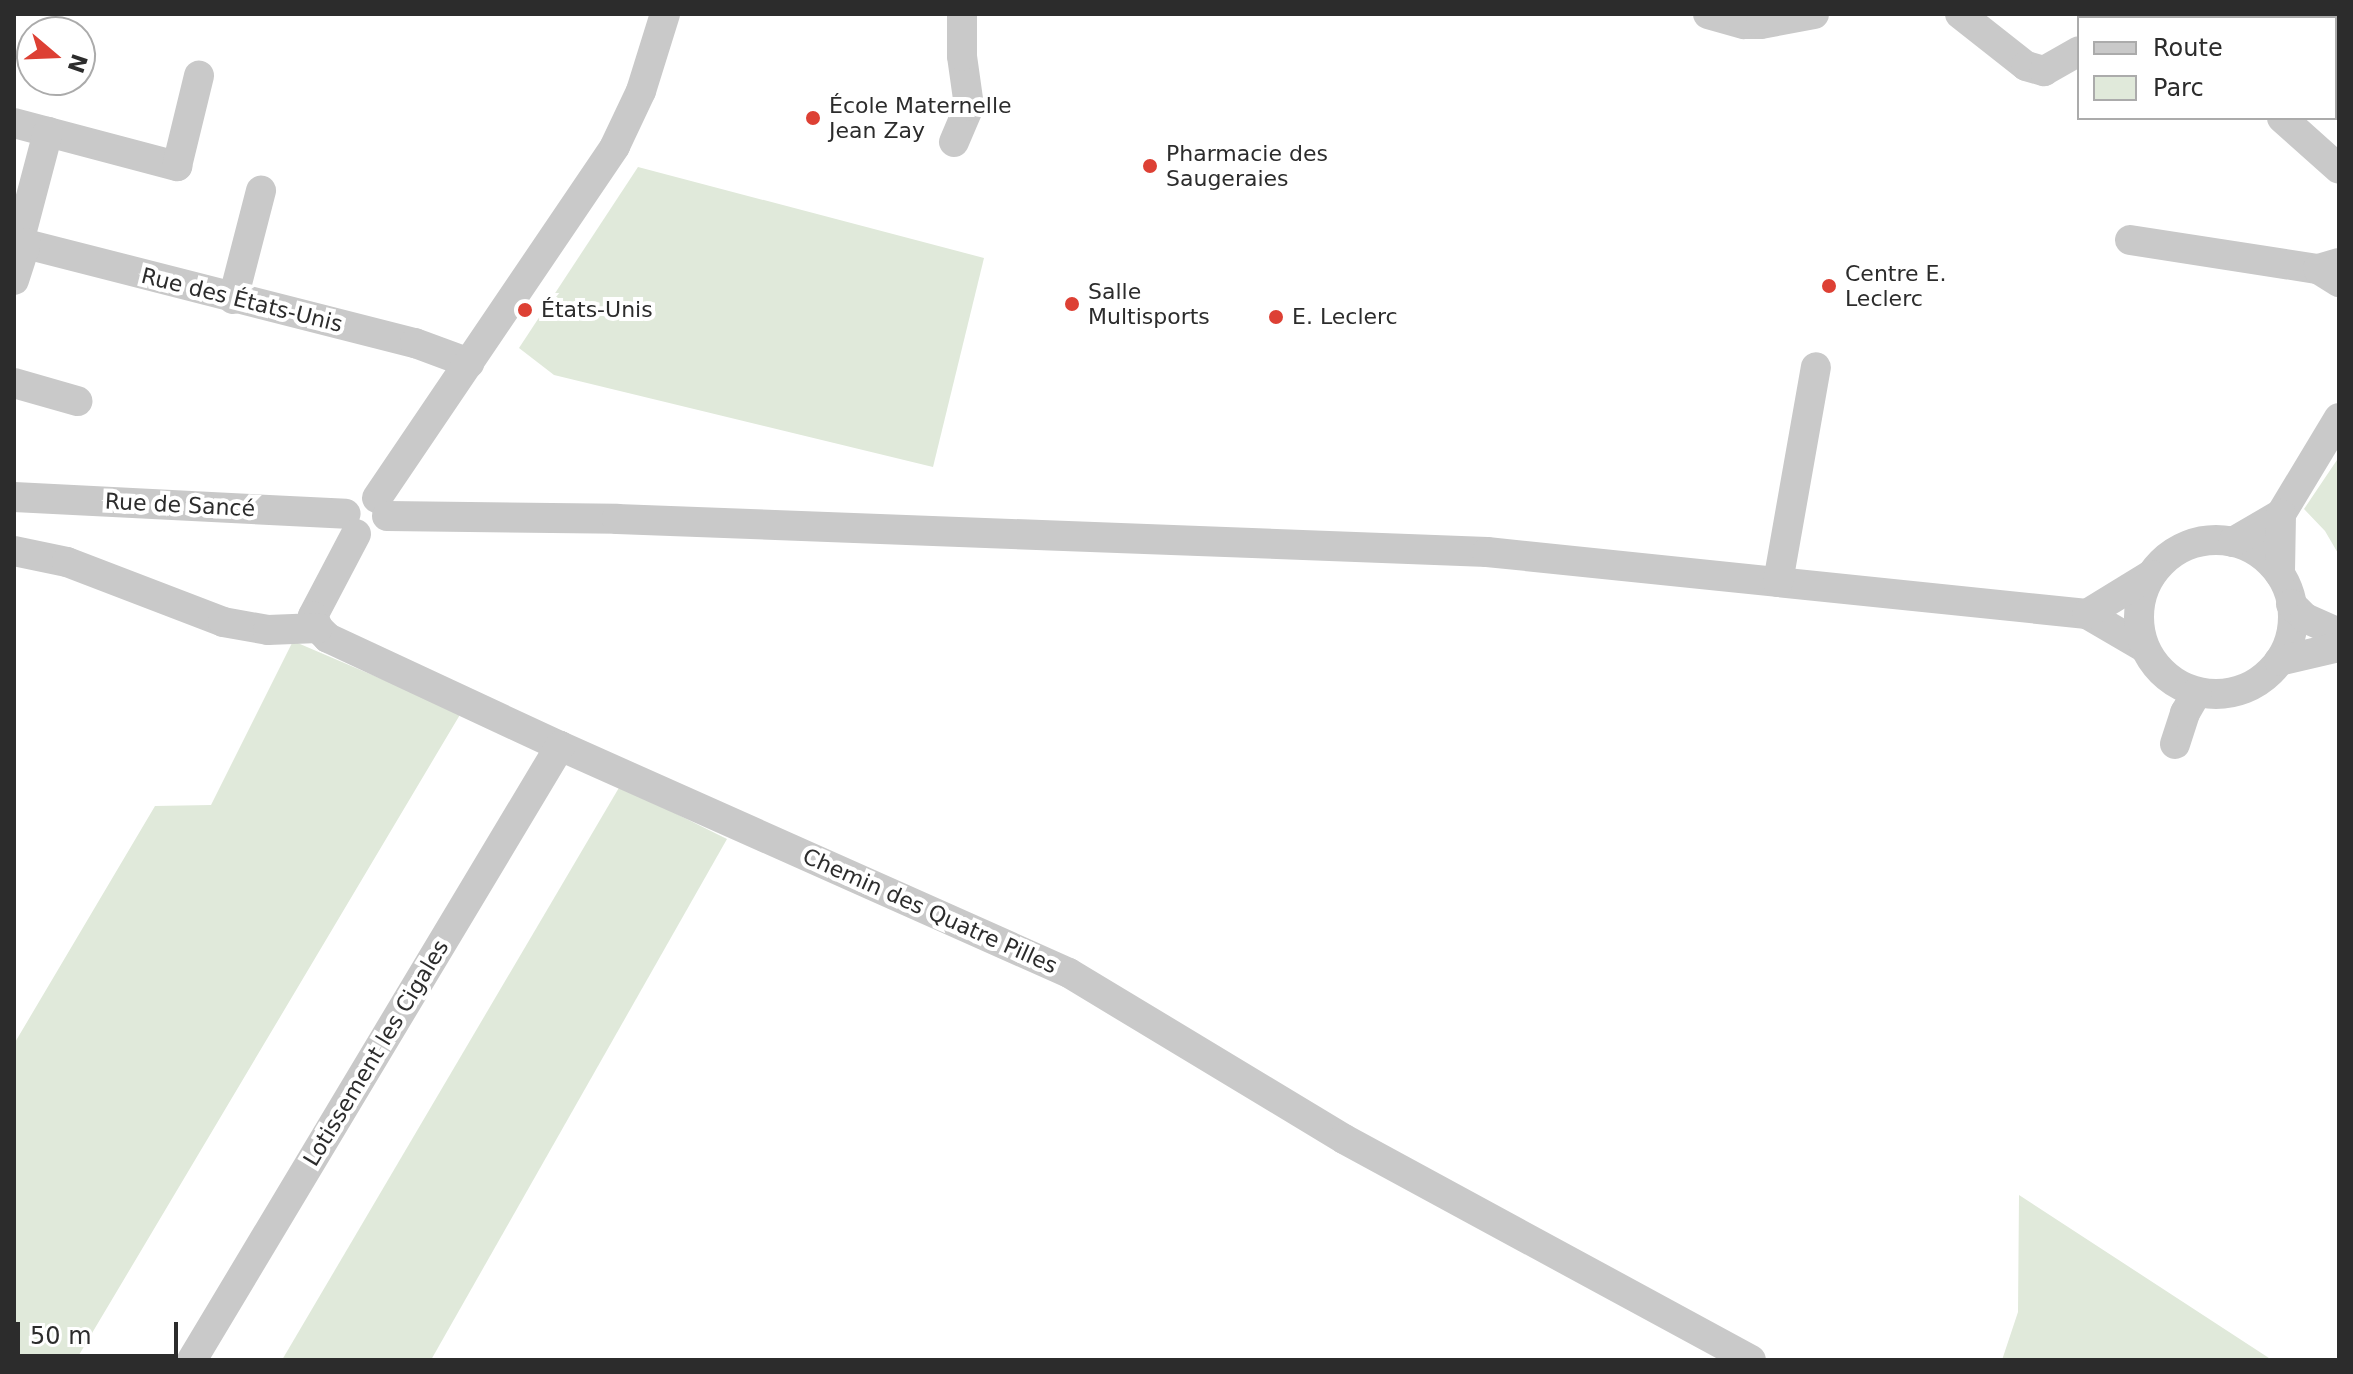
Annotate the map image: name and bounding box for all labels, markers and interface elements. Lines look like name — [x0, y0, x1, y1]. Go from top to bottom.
north arrow — [16, 16, 96, 96]
legend — [2077, 16, 2337, 120]
text: Route — [2153, 34, 2223, 62]
text: N — [62, 51, 92, 76]
text: Parc — [2153, 74, 2204, 102]
place label: École Maternelle Jean Zay — [829, 92, 1012, 144]
marker: École Maternelle Jean Zay — [804, 109, 822, 127]
place label: Pharmacie des Saugeraies — [1166, 140, 1328, 192]
marker: Pharmacie des Saugeraies — [1141, 157, 1159, 175]
place label: Centre E. Leclerc — [1845, 260, 1946, 312]
street label: Rue des États-Unis — [139, 262, 345, 338]
marker: Centre E. Leclerc — [1820, 277, 1838, 295]
place label: Salle Multisports — [1088, 278, 1210, 330]
marker: Salle Multisports — [1063, 295, 1081, 313]
place label: États-Unis — [541, 297, 653, 323]
marker: États-Unis — [516, 301, 534, 319]
place label: E. Leclerc — [1292, 304, 1398, 330]
marker: E. Leclerc — [1267, 308, 1285, 326]
street label: Rue de Sancé — [104, 488, 256, 522]
street label: Chemin des Quatre Pilles — [799, 843, 1061, 979]
street label: Lotissement les Cigales — [298, 935, 454, 1171]
scale bar — [20, 1306, 182, 1356]
text: 50 m — [30, 1322, 92, 1350]

